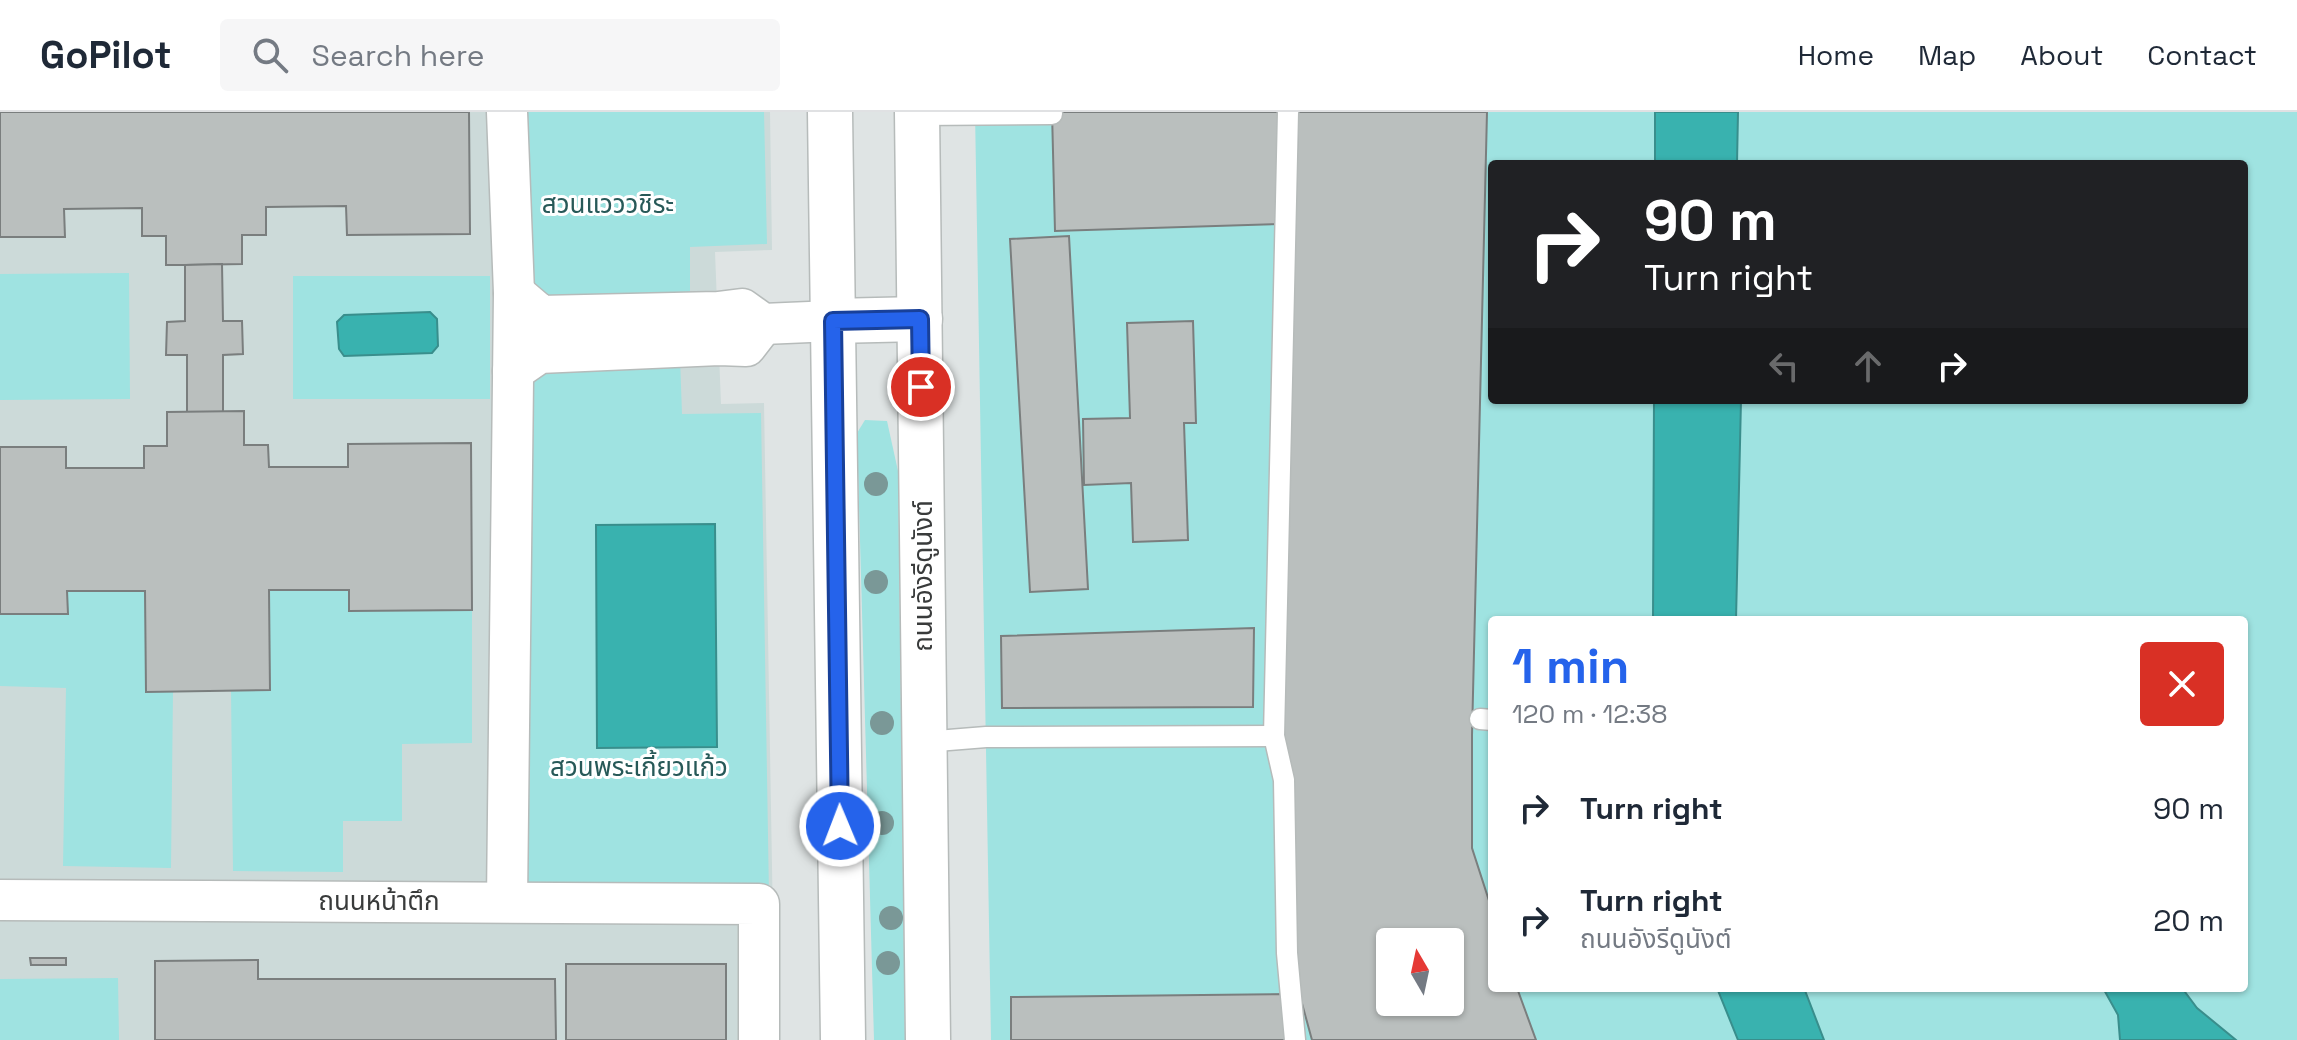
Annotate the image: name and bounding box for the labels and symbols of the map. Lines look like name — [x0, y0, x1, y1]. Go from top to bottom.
park label: สวนแวววชิระ — [542, 187, 674, 221]
pin — [887, 353, 955, 421]
street label: ถนนอังรีดูนังต์ — [906, 500, 940, 652]
park label: สวนพระเกี้ยวแก้ว — [550, 749, 728, 784]
position arrow — [798, 784, 882, 868]
street label: ถนนหน้าตึก — [318, 884, 440, 918]
north arrow — [1376, 928, 1464, 1016]

